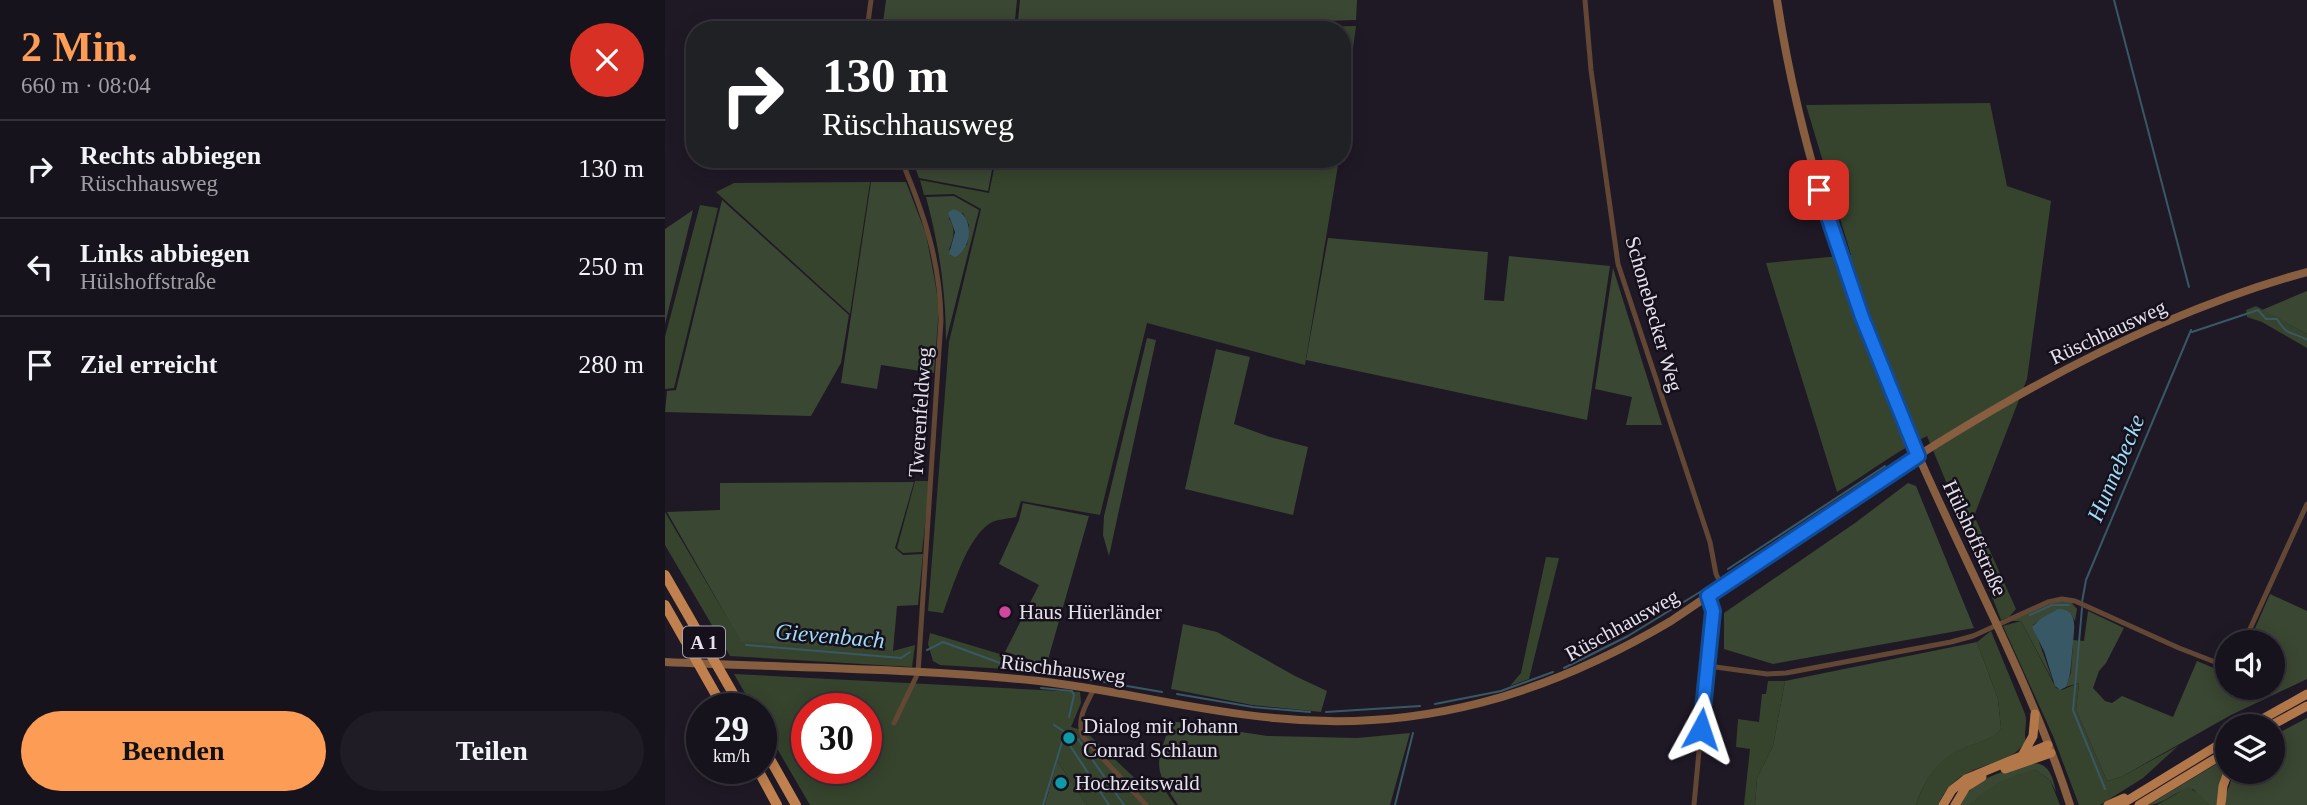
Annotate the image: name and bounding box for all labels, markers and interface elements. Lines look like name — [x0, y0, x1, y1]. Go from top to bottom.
button: close — [570, 23, 644, 97]
text: 2 Min. — [21, 24, 138, 70]
text: 130 m — [822, 48, 949, 103]
icon: right — [707, 49, 798, 140]
text: 660 m · 08:04 — [21, 73, 151, 98]
text: Rüschhausweg — [822, 106, 1014, 142]
text: Rechts abbiegen — [80, 141, 261, 170]
icon: right — [21, 150, 59, 188]
text: 130 m — [578, 154, 644, 183]
pin — [1789, 160, 1849, 220]
text: Rüschhausweg — [80, 171, 218, 196]
icon: arrive — [1800, 171, 1838, 209]
street label: Schonebecker Weg — [1620, 233, 1688, 395]
text: Links abbiegen — [80, 239, 250, 268]
icon: left — [21, 248, 59, 286]
text: 250 m — [578, 252, 644, 281]
text: Hülshoffstraße — [80, 269, 216, 294]
street label: Rüschhausweg — [2046, 294, 2171, 369]
icon: arrive — [21, 346, 59, 384]
street label: Twerenfeldweg — [903, 346, 937, 478]
text: Ziel erreicht — [80, 350, 217, 379]
text: 280 m — [578, 350, 644, 379]
water label: Hunnebecke — [2082, 411, 2150, 526]
street label: Hülshoffstraße — [1938, 477, 2012, 599]
street label: Rüschhausweg — [1561, 584, 1683, 666]
place label: Haus Hüerländer — [1019, 600, 1162, 624]
marker: Haus Hüerländer — [997, 604, 1013, 620]
water label: Gievenbach — [774, 619, 886, 653]
road number: A 1 — [683, 626, 725, 657]
map controls — [2215, 630, 2285, 784]
button: sound — [2215, 630, 2285, 700]
street label: Rüschhausweg — [999, 649, 1127, 689]
position arrow — [1664, 692, 1738, 766]
speed limit sign: 30 — [791, 693, 882, 784]
text: 29 — [714, 710, 749, 749]
button: Beenden — [21, 711, 326, 791]
button: Teilen — [340, 711, 644, 791]
place label: Dialog mit Johann Conrad Schlaun — [1083, 714, 1239, 762]
button: layers — [2215, 714, 2285, 784]
marker: Dialog mit Johann Conrad Schlaun — [1061, 730, 1077, 746]
text: km/h — [713, 746, 750, 766]
place label: Hochzeitswald — [1075, 771, 1200, 795]
marker: Hochzeitswald — [1053, 775, 1069, 791]

